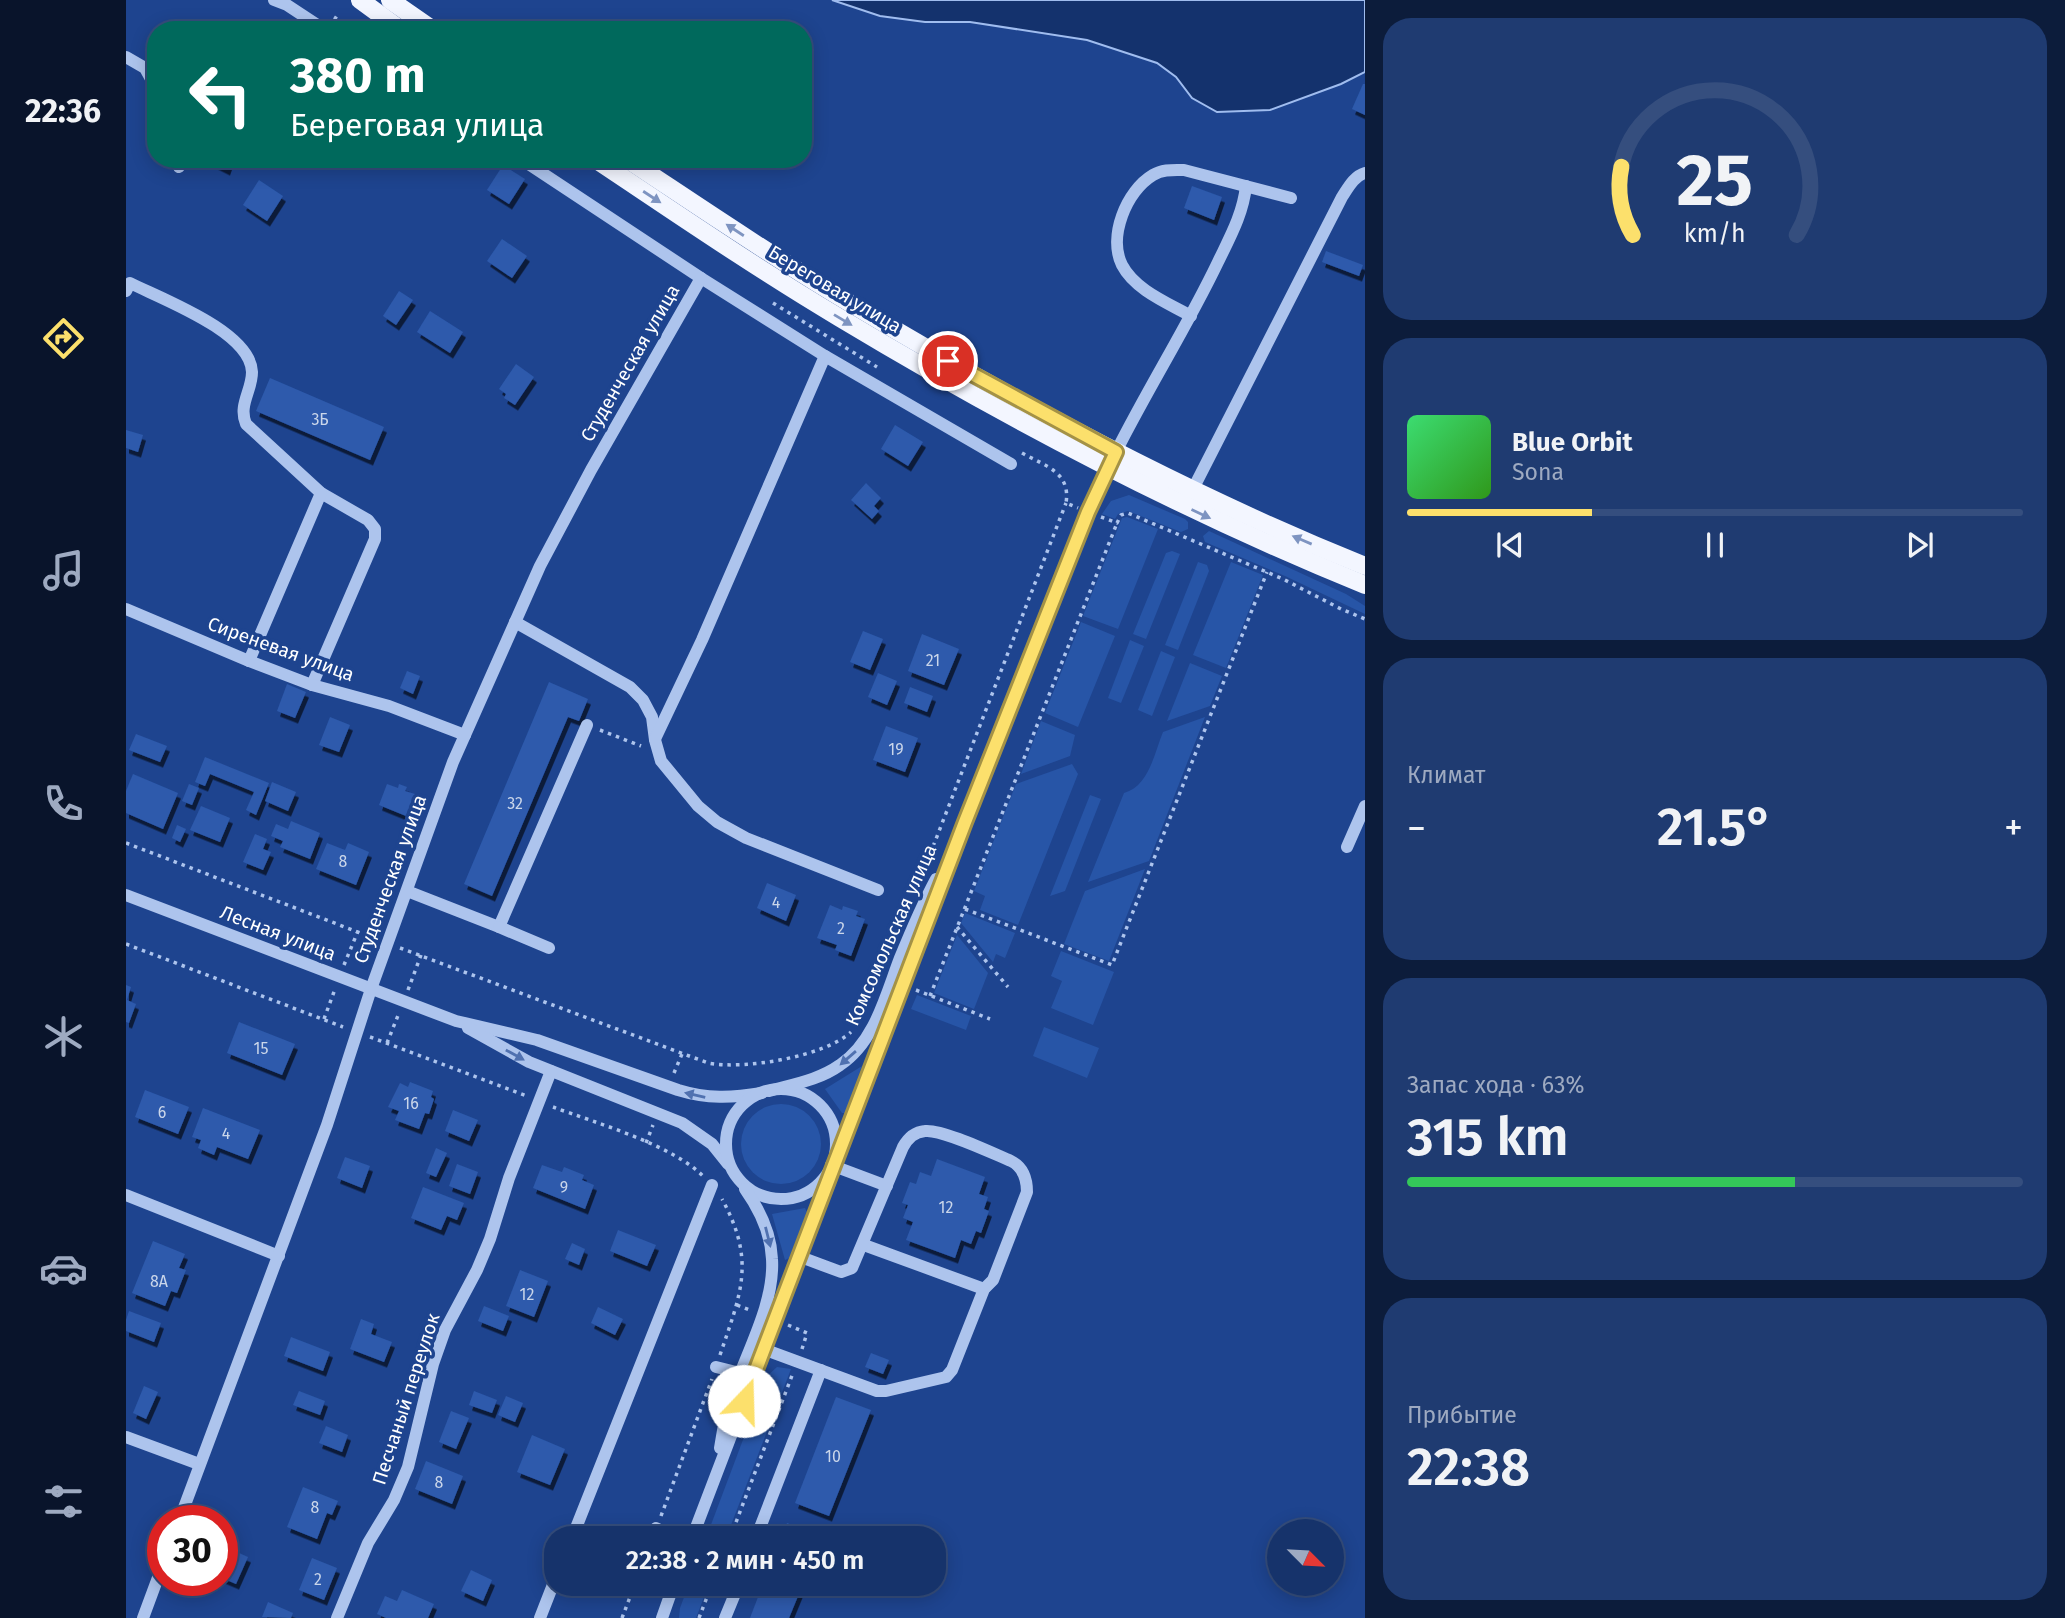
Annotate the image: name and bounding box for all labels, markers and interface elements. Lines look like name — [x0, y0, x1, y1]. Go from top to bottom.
text: 380 m — [290, 46, 426, 105]
icon: left — [175, 49, 266, 140]
text: 22:36 — [25, 92, 101, 130]
text: Береговая улица — [290, 106, 544, 144]
text: 25 — [1677, 137, 1753, 224]
one-way arrow — [642, 190, 661, 203]
text: km/h — [1684, 219, 1746, 249]
one-way arrow — [726, 224, 745, 237]
street label: Береговая улица — [764, 240, 906, 338]
street label: Студенческая улица — [576, 280, 684, 446]
icon: directions — [39, 314, 88, 363]
one-way arrow — [833, 314, 852, 326]
pin — [918, 331, 978, 391]
icon: arrive — [929, 342, 967, 380]
house number: 3Б — [311, 410, 329, 429]
text: Blue Orbit — [1512, 427, 1632, 458]
text: Sona — [1512, 458, 1564, 486]
one-way arrow — [1191, 508, 1211, 519]
icon: previous — [1491, 526, 1529, 564]
icon: pause — [1696, 526, 1734, 564]
icon: next — [1901, 526, 1939, 564]
one-way arrow — [1292, 534, 1312, 546]
icon: music — [39, 546, 88, 595]
street label: Сиреневая улица — [205, 612, 357, 686]
house number: 21 — [926, 651, 940, 670]
house number: 19 — [888, 740, 904, 759]
text: Климат — [1407, 761, 1485, 789]
icon: phone — [39, 779, 88, 828]
street label: Студенческая улица — [349, 791, 431, 967]
house number: 32 — [507, 794, 523, 813]
text: 21.5° — [1657, 796, 1773, 859]
text: − — [1407, 805, 1426, 851]
text: + — [2004, 805, 2023, 851]
street label: Комсомольская улица — [841, 841, 941, 1029]
house number: 8 — [339, 852, 348, 871]
house number: 4 — [772, 893, 781, 912]
street label: Лесная улица — [217, 900, 339, 966]
house number: 2 — [837, 919, 845, 938]
icon: climate — [39, 1012, 88, 1061]
house number: 15 — [254, 1039, 268, 1058]
one-way arrow — [505, 1049, 525, 1061]
one-way arrow — [839, 1050, 857, 1066]
text: Запас хода · 63% — [1407, 1071, 1584, 1099]
one-way arrow — [684, 1089, 706, 1100]
house number: 16 — [403, 1094, 419, 1113]
house number: 6 — [158, 1103, 166, 1122]
text: 315 km — [1407, 1106, 1569, 1169]
house number: 4 — [222, 1124, 231, 1143]
house number: 9 — [560, 1178, 568, 1197]
house number: 12 — [939, 1198, 953, 1217]
one-way arrow — [763, 1227, 774, 1249]
icon: car — [39, 1244, 88, 1293]
house number: 8А — [150, 1272, 169, 1291]
house number: 12 — [520, 1285, 534, 1304]
street label: Песчаный переулок — [367, 1310, 445, 1488]
position arrow — [707, 1364, 781, 1438]
text: Прибытие — [1407, 1401, 1517, 1429]
text: 22:38 — [1407, 1436, 1530, 1499]
house number: 10 — [825, 1447, 841, 1466]
house number: 8 — [435, 1473, 444, 1492]
icon: filters — [39, 1477, 88, 1526]
house number: 8 — [311, 1498, 320, 1517]
speed limit sign: 30 — [147, 1505, 238, 1596]
north arrow — [1267, 1519, 1344, 1596]
map controls — [1267, 1519, 1344, 1596]
text: 22:38 · 2 мин · 450 m — [626, 1545, 864, 1576]
house number: 2 — [314, 1570, 322, 1589]

